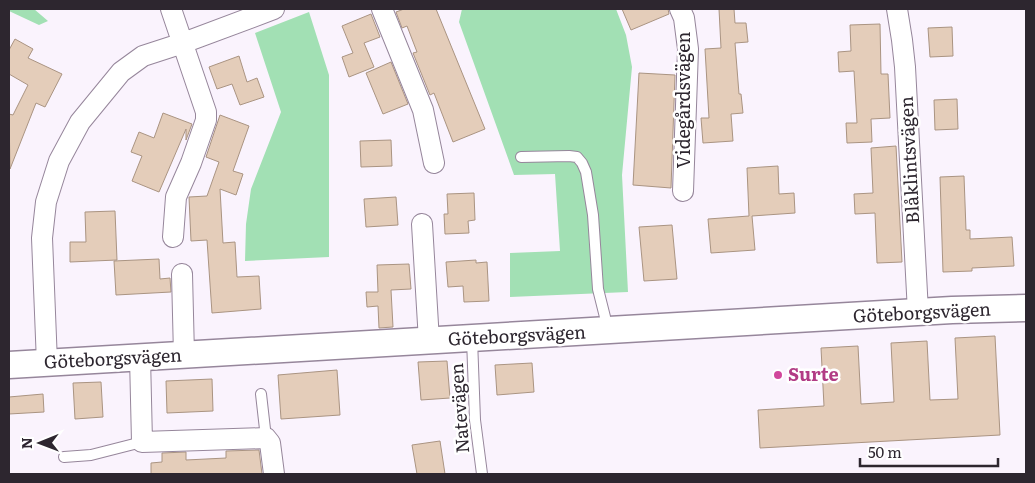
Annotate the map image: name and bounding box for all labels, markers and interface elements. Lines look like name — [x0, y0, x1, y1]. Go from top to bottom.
street label: Videgårdsvägen — [669, 32, 696, 168]
street label: Blåklintsvägen — [892, 96, 925, 225]
street label: Göteborgsvägen — [852, 294, 992, 329]
street label: Göteborgsvägen — [447, 317, 587, 352]
street label: Göteborgsvägen — [43, 340, 183, 375]
place label: Surte — [788, 360, 839, 387]
street label: Natevägen — [442, 362, 475, 454]
marker: Surte — [772, 369, 784, 381]
north arrow — [15, 418, 65, 468]
scale bar — [860, 436, 998, 468]
text: N — [16, 437, 36, 449]
text: 50 m — [868, 440, 902, 463]

